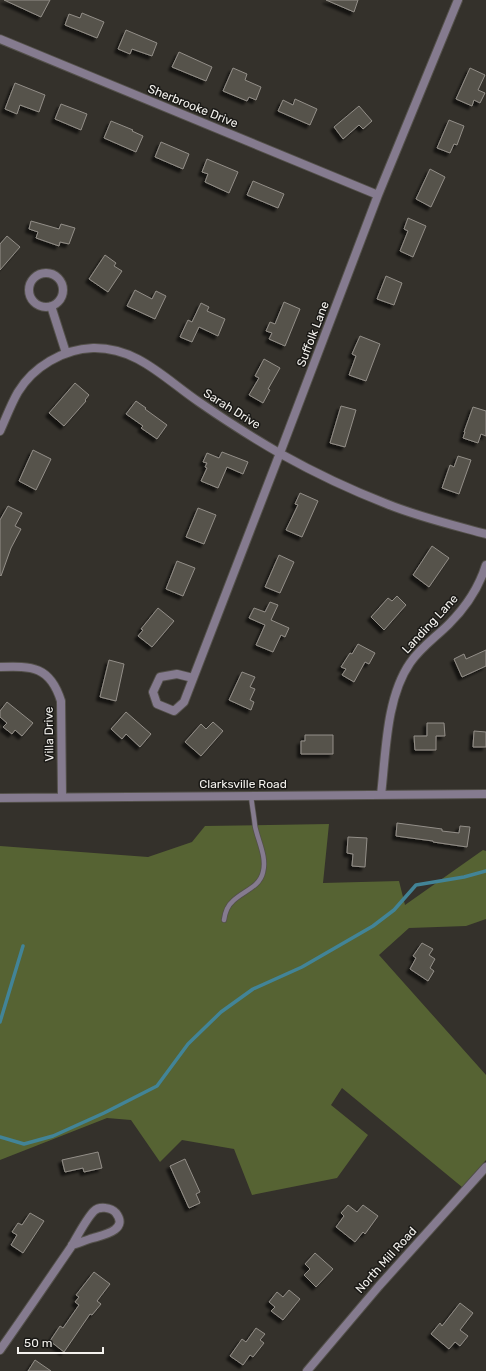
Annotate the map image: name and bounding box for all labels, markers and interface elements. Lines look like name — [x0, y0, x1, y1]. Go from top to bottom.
street label: Sherbrooke Drive — [146, 82, 240, 131]
street label: Suffolk Lane — [294, 299, 332, 369]
street label: Sarah Drive — [201, 386, 263, 432]
street label: Landing Lane — [399, 591, 461, 656]
street label: Villa Drive — [42, 706, 56, 762]
street label: Clarksville Road — [199, 777, 287, 791]
street label: North Mill Road — [353, 1224, 419, 1296]
scale bar — [18, 1329, 103, 1355]
text: 50 m — [24, 1336, 52, 1350]

